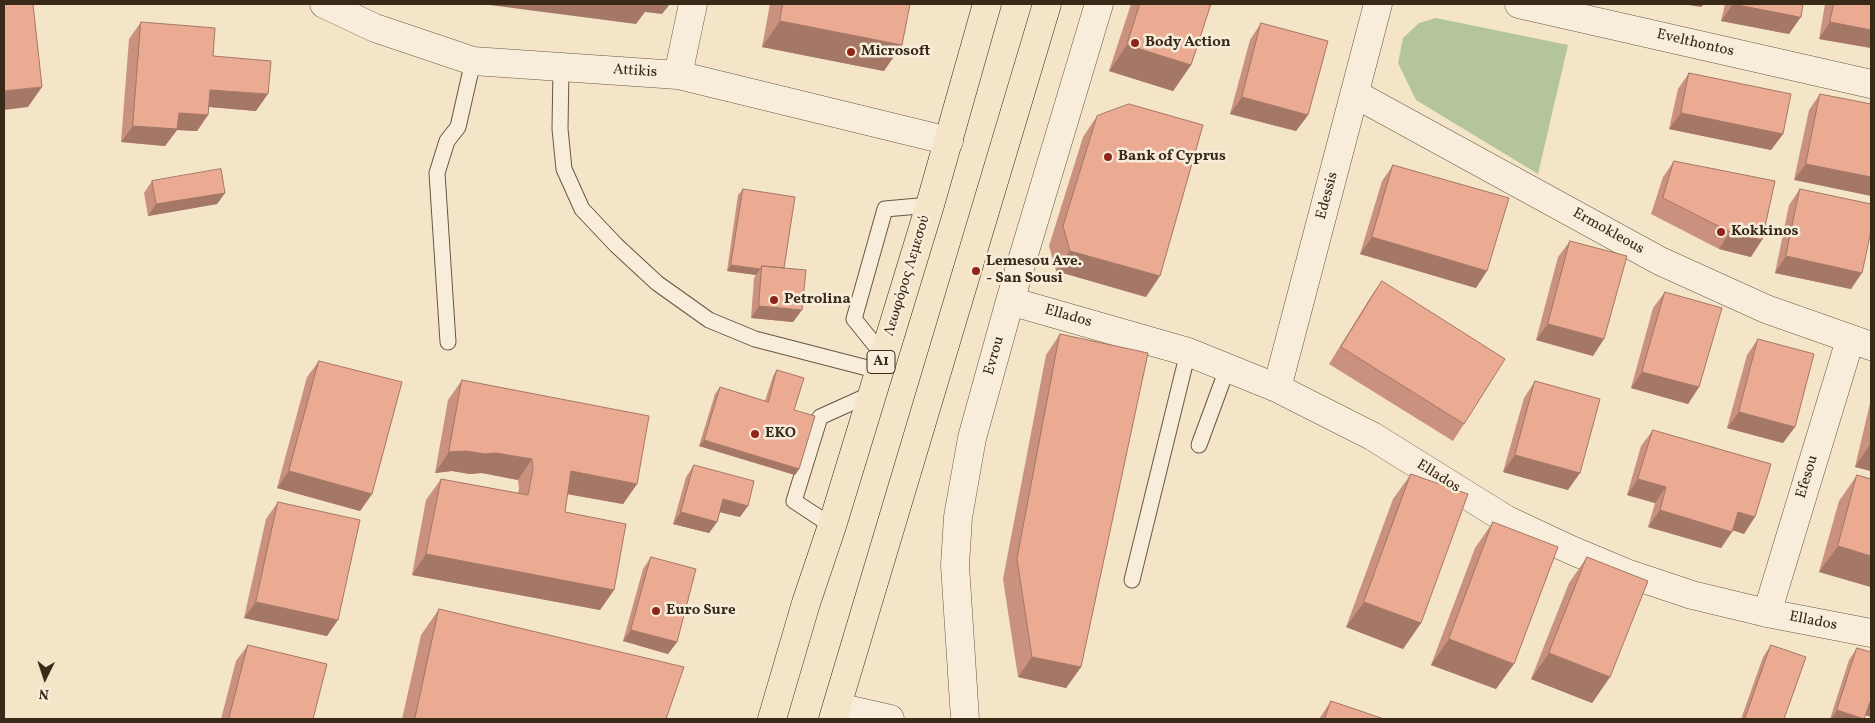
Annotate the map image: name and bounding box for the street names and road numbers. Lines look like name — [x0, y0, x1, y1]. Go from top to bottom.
street label: Evelthontos — [1654, 26, 1736, 62]
street label: Attikis — [612, 61, 658, 83]
street label: Edessis — [1313, 170, 1343, 222]
street label: Ermokleous — [1569, 205, 1647, 259]
street label: Λεωφόρος Λεμεσού — [881, 213, 935, 339]
street label: Ellados — [1042, 302, 1094, 332]
street label: Evrou — [981, 334, 1009, 378]
road number: A1 — [867, 351, 895, 374]
street label: Efesou — [1793, 453, 1823, 501]
street label: Ellados — [1413, 457, 1463, 497]
street label: Ellados — [1788, 609, 1838, 635]

